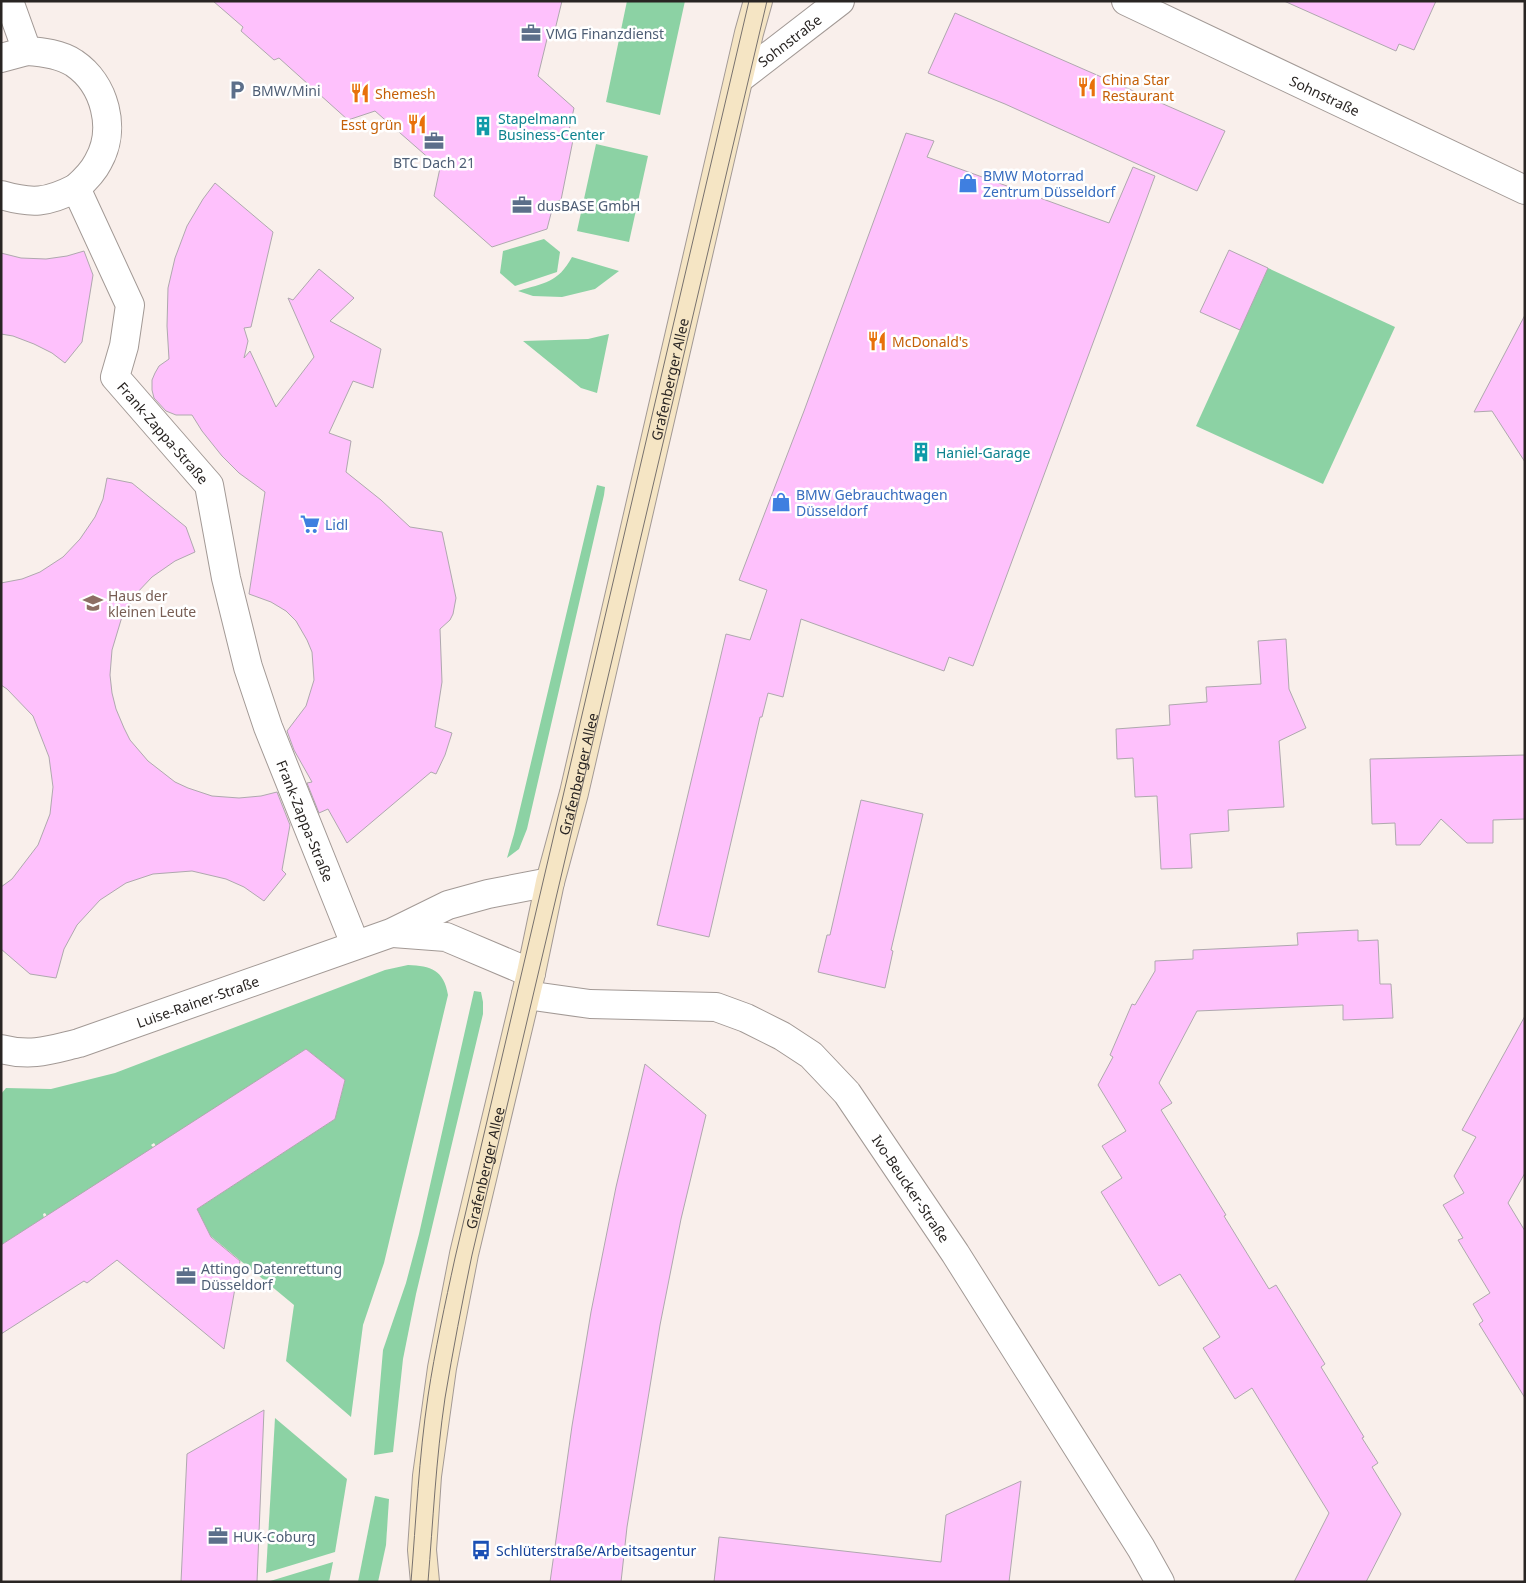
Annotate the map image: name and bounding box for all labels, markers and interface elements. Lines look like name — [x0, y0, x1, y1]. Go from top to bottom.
street label: Sohnstraße — [753, 10, 825, 71]
office icon: VMG Finanzdienst — [520, 22, 542, 44]
place label: VMG Finanzdienst — [546, 24, 664, 43]
place label: China Star Restaurant — [1102, 70, 1174, 105]
street label: Sohnstraße — [1287, 70, 1363, 120]
restaurant icon: China Star Restaurant — [1076, 76, 1098, 98]
parking icon: BMW/Mini — [226, 79, 248, 101]
place label: BMW/Mini — [252, 81, 321, 100]
restaurant icon: Shemesh — [349, 82, 371, 104]
place label: Shemesh — [375, 84, 436, 103]
place label: Stapelmann Business-Center — [498, 109, 605, 144]
restaurant icon: Esst grün — [406, 113, 428, 135]
place label: Esst grün — [340, 115, 402, 134]
building icon: Stapelmann Business-Center — [472, 115, 494, 137]
office icon: BTC Dach 21 — [423, 130, 445, 152]
place label: BTC Dach 21 — [393, 153, 475, 172]
place label: BMW Motorrad Zentrum Düsseldorf — [983, 166, 1116, 201]
shop icon: BMW Motorrad Zentrum Düsseldorf — [957, 172, 979, 194]
office icon: dusBASE GmbH — [511, 194, 533, 216]
place label: dusBASE GmbH — [537, 196, 640, 215]
street label: Grafenberger Allee — [646, 316, 693, 442]
restaurant icon: McDonald's — [866, 330, 888, 352]
place label: McDonald's — [892, 332, 969, 351]
street label: Frank-Zappa-Straße — [114, 377, 213, 488]
building icon: Haniel-Garage — [910, 441, 932, 463]
place label: Haniel-Garage — [936, 443, 1031, 462]
place label: BMW Gebrauchtwagen Düsseldorf — [796, 485, 948, 520]
shop icon: BMW Gebrauchtwagen Düsseldorf — [770, 491, 792, 513]
supermarket icon: Lidl — [299, 513, 321, 535]
place label: Lidl — [325, 515, 348, 534]
place label: Haus der kleinen Leute — [108, 586, 196, 621]
school or university icon: Haus der kleinen Leute — [82, 592, 104, 614]
street label: Grafenberger Allee — [554, 711, 602, 837]
street label: Frank-Zappa-Straße — [273, 757, 339, 885]
street label: Luise-Rainer-Straße — [134, 971, 261, 1032]
street label: Grafenberger Allee — [461, 1105, 508, 1231]
street label: Ivo-Beucker-Straße — [868, 1131, 955, 1246]
place label: Attingo Datenrettung Düsseldorf — [201, 1259, 342, 1294]
office icon: Attingo Datenrettung Düsseldorf — [175, 1265, 197, 1287]
office icon: HUK-Coburg — [207, 1525, 229, 1547]
place label: HUK-Coburg — [233, 1527, 316, 1546]
bus stop icon: Schlüterstraße/Arbeitsagentur — [470, 1539, 492, 1561]
place label: Schlüterstraße/Arbeitsagentur — [496, 1541, 696, 1560]

